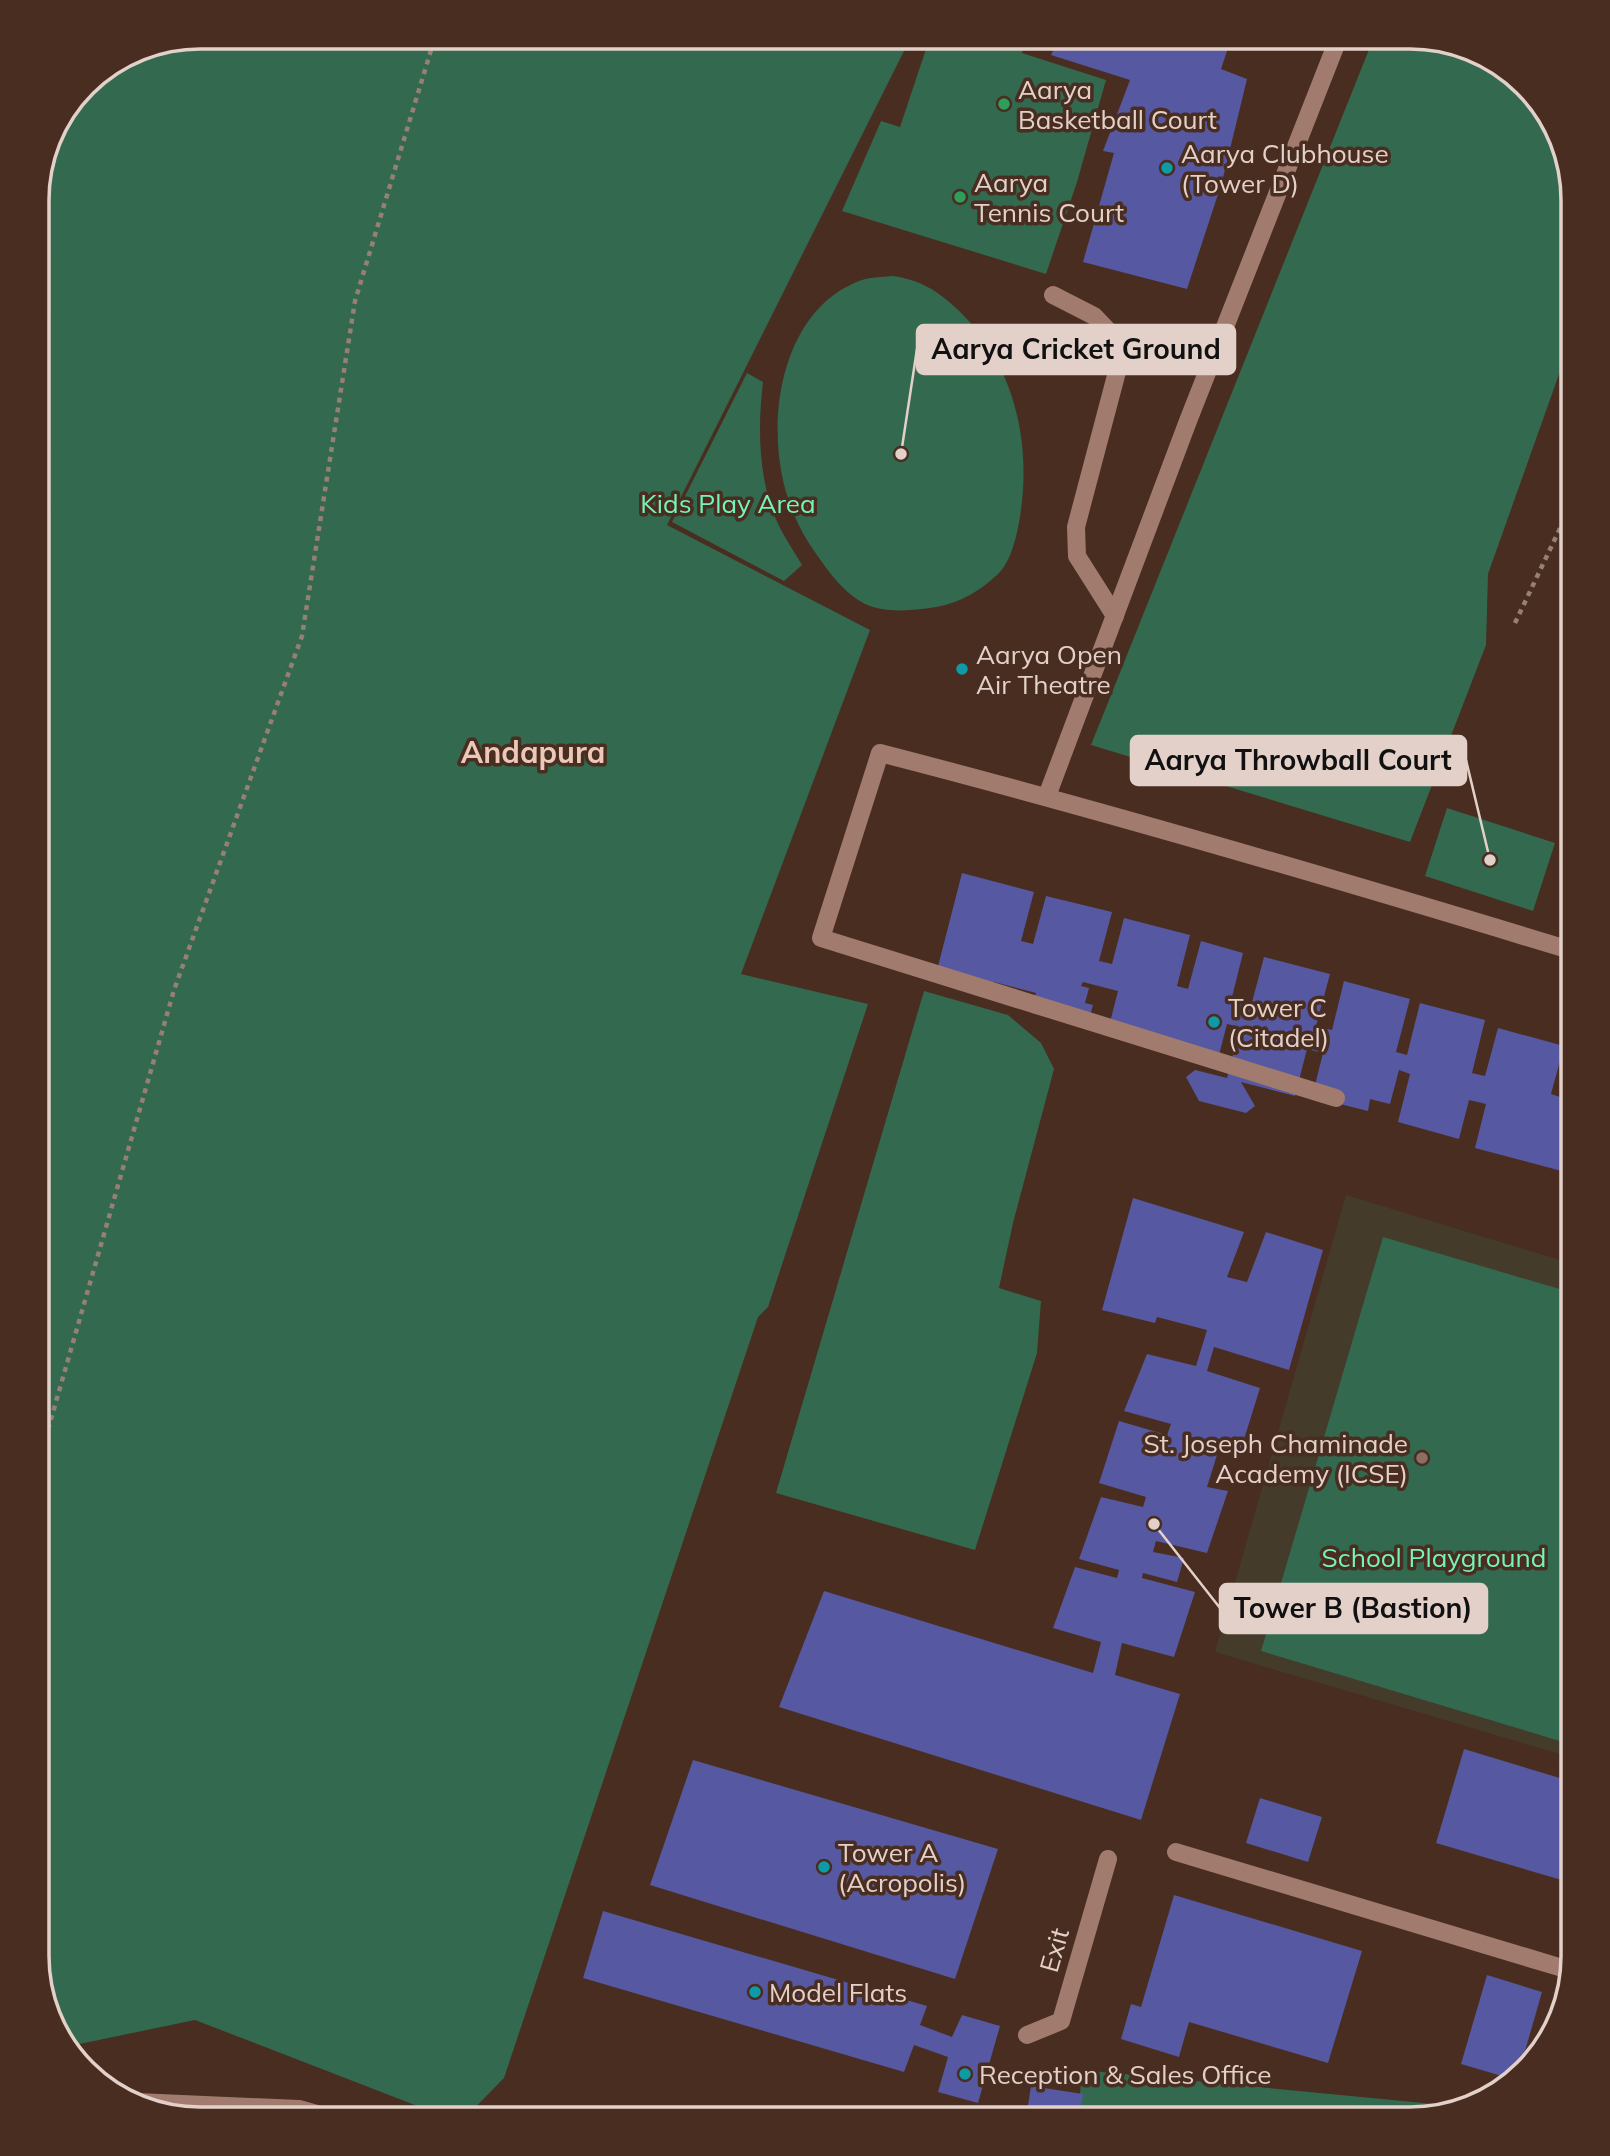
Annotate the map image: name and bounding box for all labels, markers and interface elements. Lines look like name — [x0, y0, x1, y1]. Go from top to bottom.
place label: Aarya Basketball Court — [1018, 73, 1217, 136]
marker: Aarya Basketball Court — [996, 96, 1012, 112]
place label: Aarya Clubhouse (Tower D) — [1181, 137, 1389, 200]
marker: Aarya Clubhouse (Tower D) — [1159, 160, 1175, 176]
place label: Aarya Tennis Court — [974, 166, 1124, 229]
marker: Aarya Tennis Court — [952, 189, 968, 205]
callout: Aarya Cricket Ground — [917, 325, 1235, 374]
text: Aarya Cricket Ground — [931, 331, 1221, 366]
park label: Kids Play Area — [640, 487, 816, 520]
place label: Aarya Open Air Theatre — [976, 638, 1122, 701]
marker: Aarya Open Air Theatre — [954, 661, 970, 677]
district label: Andapura — [461, 733, 605, 771]
callout: Aarya Throwball Court — [1131, 736, 1466, 785]
text: Aarya Throwball Court — [1144, 742, 1452, 777]
place label: Tower C (Citadel) — [1228, 991, 1329, 1054]
marker: Tower C (Citadel) — [1206, 1014, 1222, 1030]
place label: St. Joseph Chaminade Academy (ICSE) — [1143, 1427, 1408, 1490]
marker: St. Joseph Chaminade Academy (ICSE) — [1414, 1450, 1430, 1466]
park label: School Playground — [1322, 1541, 1546, 1574]
callout: Tower B (Bastion) — [1220, 1584, 1487, 1633]
text: Tower B (Bastion) — [1234, 1590, 1472, 1625]
place label: Tower A (Acropolis) — [838, 1836, 966, 1899]
marker: Tower A (Acropolis) — [816, 1859, 832, 1875]
street label: Exit — [1032, 1924, 1076, 1976]
place label: Model Flats — [769, 1976, 907, 2009]
marker: Model Flats — [747, 1984, 763, 2000]
place label: Reception & Sales Office — [979, 2058, 1271, 2091]
marker: Reception & Sales Office — [957, 2066, 973, 2082]

